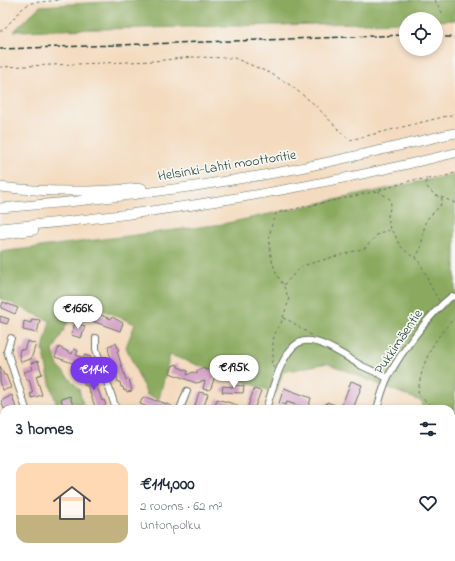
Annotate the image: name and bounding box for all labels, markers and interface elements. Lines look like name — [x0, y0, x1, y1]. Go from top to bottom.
map controls — [399, 12, 443, 56]
button: locate — [399, 12, 443, 56]
street label: Helsinki-Lahti moottoritie — [156, 145, 298, 187]
pin: €166K — [50, 296, 106, 330]
text: €166K — [63, 299, 93, 318]
street label: Pukkimäentie — [369, 305, 429, 379]
pin: €195K — [206, 355, 262, 389]
pin: €114K — [66, 357, 122, 391]
text: €195K — [219, 358, 249, 377]
text: €114K — [80, 360, 109, 379]
text: 3 homes — [16, 417, 74, 442]
icon: filters — [417, 418, 439, 440]
text: €114,000 — [140, 472, 195, 497]
icon: home — [48, 479, 96, 527]
icon: heart — [417, 492, 439, 514]
text: 2 rooms · 62 m² — [140, 497, 223, 516]
text: Untonpolku — [140, 516, 201, 535]

